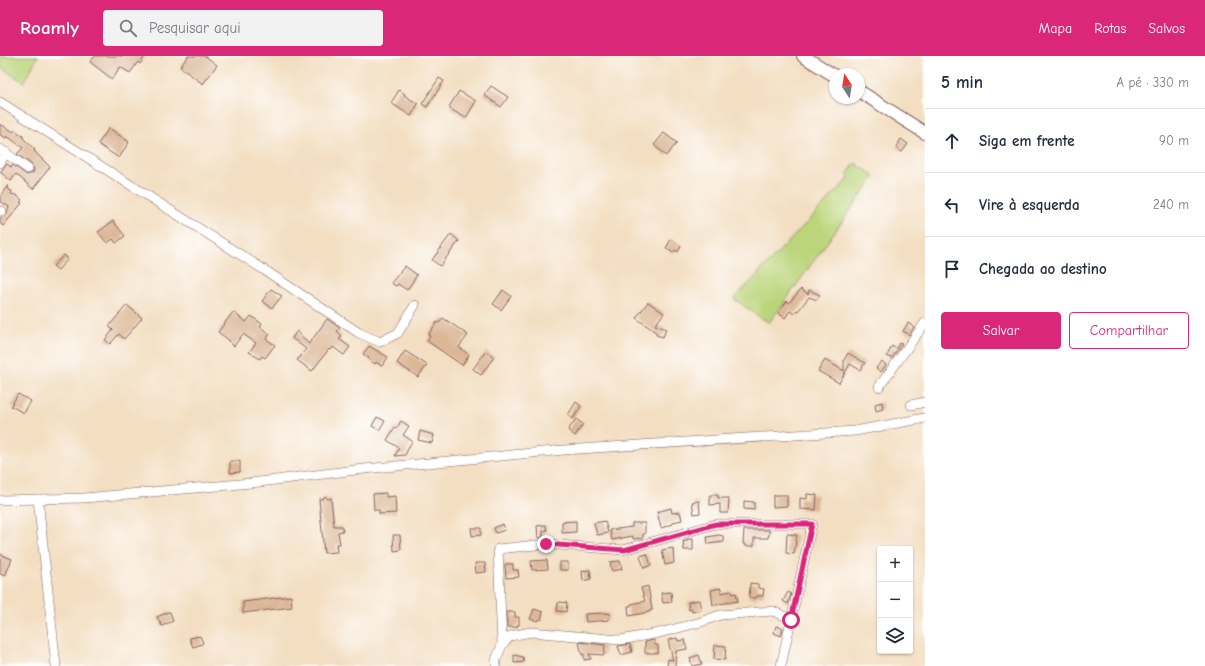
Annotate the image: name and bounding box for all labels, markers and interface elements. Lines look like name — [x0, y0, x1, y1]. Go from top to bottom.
search box — [103, 10, 383, 46]
text: Roamly — [20, 17, 79, 39]
icon: search — [117, 17, 139, 39]
text: Pesquisar aqui — [149, 19, 241, 37]
text: Mapa — [1039, 20, 1072, 37]
text: Rotas — [1094, 20, 1126, 37]
text: Salvos — [1148, 20, 1185, 37]
north arrow — [829, 68, 865, 104]
text: 5 min — [941, 73, 983, 92]
text: A pé · 330 m — [1117, 75, 1189, 90]
icon: ahead — [941, 130, 963, 152]
text: Siga em frente — [979, 132, 1075, 150]
text: 90 m — [1159, 133, 1189, 148]
icon: left — [941, 194, 963, 216]
text: Vire à esquerda — [979, 196, 1080, 214]
text: 240 m — [1153, 197, 1189, 212]
icon: arrive — [941, 258, 963, 280]
text: Chegada ao destino — [979, 260, 1107, 278]
button: Salvar — [941, 312, 1061, 349]
button: Compartilhar — [1069, 312, 1189, 349]
route end — [537, 535, 555, 553]
map controls — [877, 546, 913, 654]
button: + — [877, 546, 913, 582]
button: − — [877, 582, 913, 618]
route start — [782, 611, 800, 629]
button: layers — [877, 618, 913, 654]

